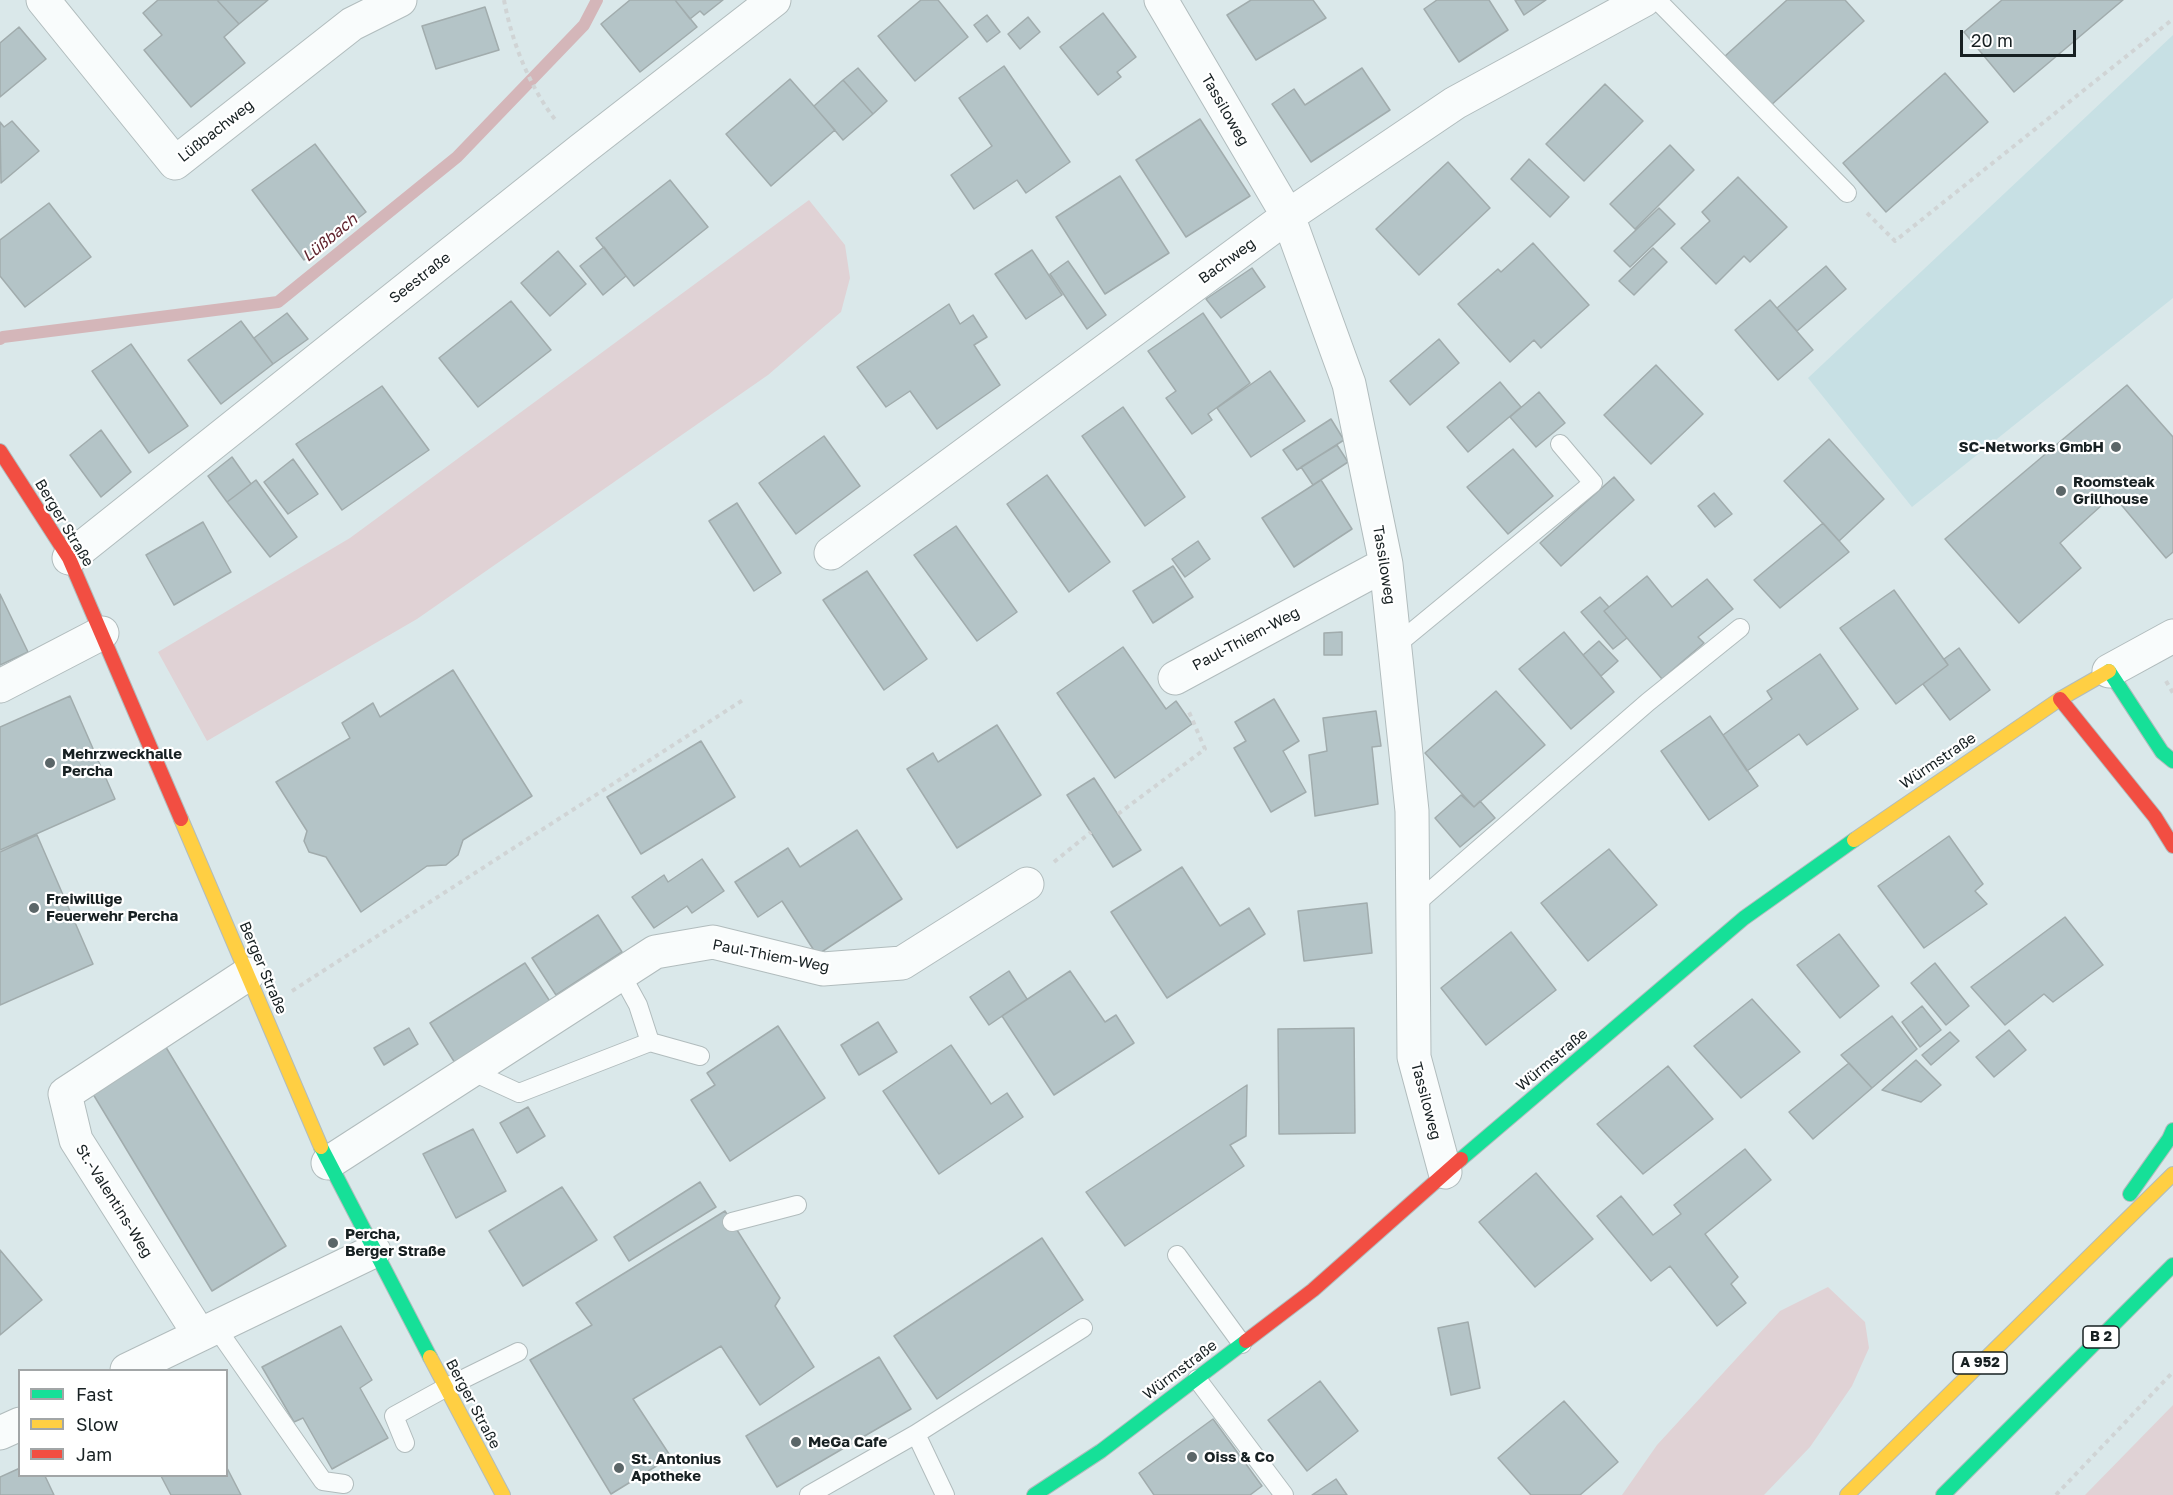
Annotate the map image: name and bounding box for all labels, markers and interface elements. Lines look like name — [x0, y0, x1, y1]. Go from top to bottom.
scale bar — [1963, 18, 2078, 56]
text: 20 m — [1971, 29, 2013, 51]
street label: Tassiloweg — [1197, 71, 1253, 149]
street label: Lüßbachweg — [175, 96, 257, 166]
water label: Lüßbach — [299, 210, 361, 266]
street label: Bachweg — [1195, 234, 1259, 288]
street label: Seestraße — [386, 249, 454, 307]
place label: SC-Networks GmbH — [1959, 438, 2104, 456]
marker: SC-Networks GmbH — [2109, 440, 2123, 454]
place label: Roomsteak Grillhouse — [2073, 473, 2155, 508]
street label: Berger Straße — [31, 476, 97, 570]
marker: Roomsteak Grillhouse — [2054, 484, 2068, 498]
street label: Tassiloweg — [1369, 524, 1399, 606]
street label: Paul-Thiem-Weg — [1189, 603, 1303, 675]
street label: Würmstraße — [1897, 729, 1979, 793]
place label: Mehrzweckhalle Percha — [62, 745, 182, 780]
marker: Mehrzweckhalle Percha — [43, 756, 57, 770]
place label: Freiwillige Feuerwehr Percha — [46, 890, 178, 925]
marker: Freiwillige Feuerwehr Percha — [27, 901, 41, 915]
street label: Berger Straße — [235, 919, 291, 1017]
street label: Paul-Thiem-Weg — [711, 936, 831, 976]
street label: Würmstraße — [1513, 1025, 1591, 1095]
street label: Tassiloweg — [1407, 1060, 1445, 1142]
street label: St.-Valentins-Weg — [72, 1141, 156, 1261]
place label: Percha, Berger Straße — [345, 1225, 446, 1260]
marker: Percha, Berger Straße — [326, 1236, 340, 1250]
road number: B 2 — [2083, 1326, 2119, 1348]
street label: Würmstraße — [1140, 1336, 1220, 1404]
road number: A 952 — [1953, 1352, 2007, 1374]
street label: Berger Straße — [442, 1356, 504, 1452]
legend — [18, 1369, 228, 1477]
text: Fast — [76, 1383, 113, 1405]
text: Slow — [76, 1413, 118, 1435]
place label: MeGa Cafe — [808, 1433, 887, 1451]
marker: MeGa Cafe — [789, 1435, 803, 1449]
text: Jam — [76, 1443, 112, 1465]
place label: Oiss & Co — [1204, 1448, 1274, 1466]
place label: St. Antonius Apotheke — [631, 1450, 721, 1485]
marker: Oiss & Co — [1185, 1450, 1199, 1464]
marker: St. Antonius Apotheke — [612, 1461, 626, 1475]

